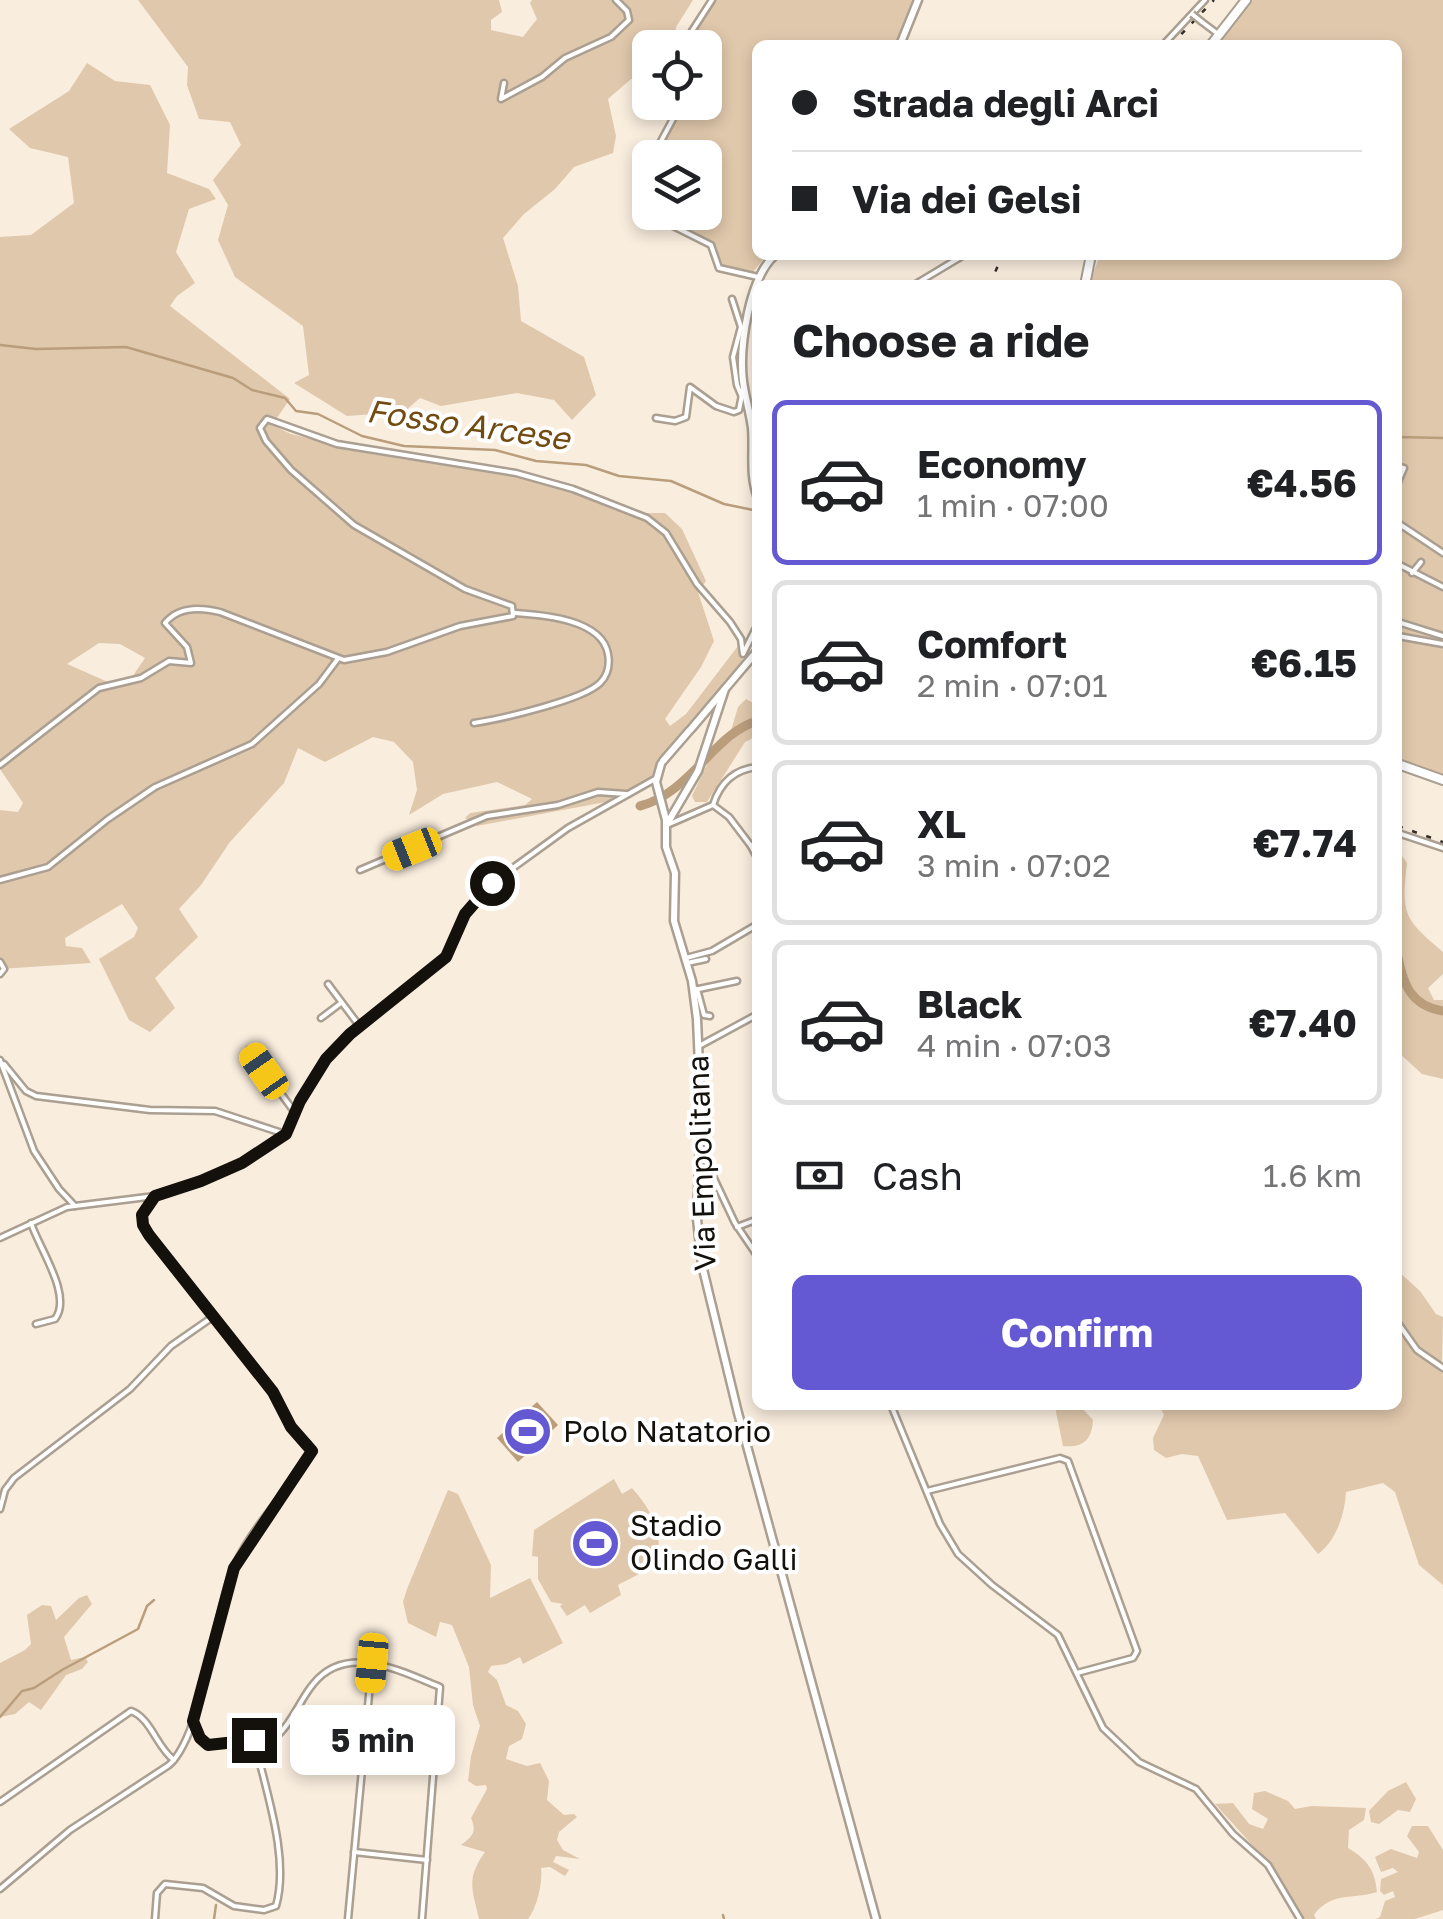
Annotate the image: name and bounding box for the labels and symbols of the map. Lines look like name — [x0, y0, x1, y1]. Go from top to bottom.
water label: Fosso Arcese — [364, 391, 574, 457]
car — [379, 824, 445, 874]
route start — [470, 861, 515, 906]
car — [235, 1038, 293, 1104]
street label: Via Empolitana — [679, 1055, 723, 1272]
sports icon: Polo Natatorio — [502, 1406, 554, 1458]
place label: Polo Natatorio — [563, 1413, 771, 1449]
place label: Stadio Olindo Galli — [630, 1507, 798, 1577]
sports icon: Stadio Olindo Galli — [569, 1517, 621, 1569]
car — [354, 1632, 390, 1694]
callout: 5 min — [289, 1705, 454, 1775]
route end — [232, 1718, 277, 1763]

